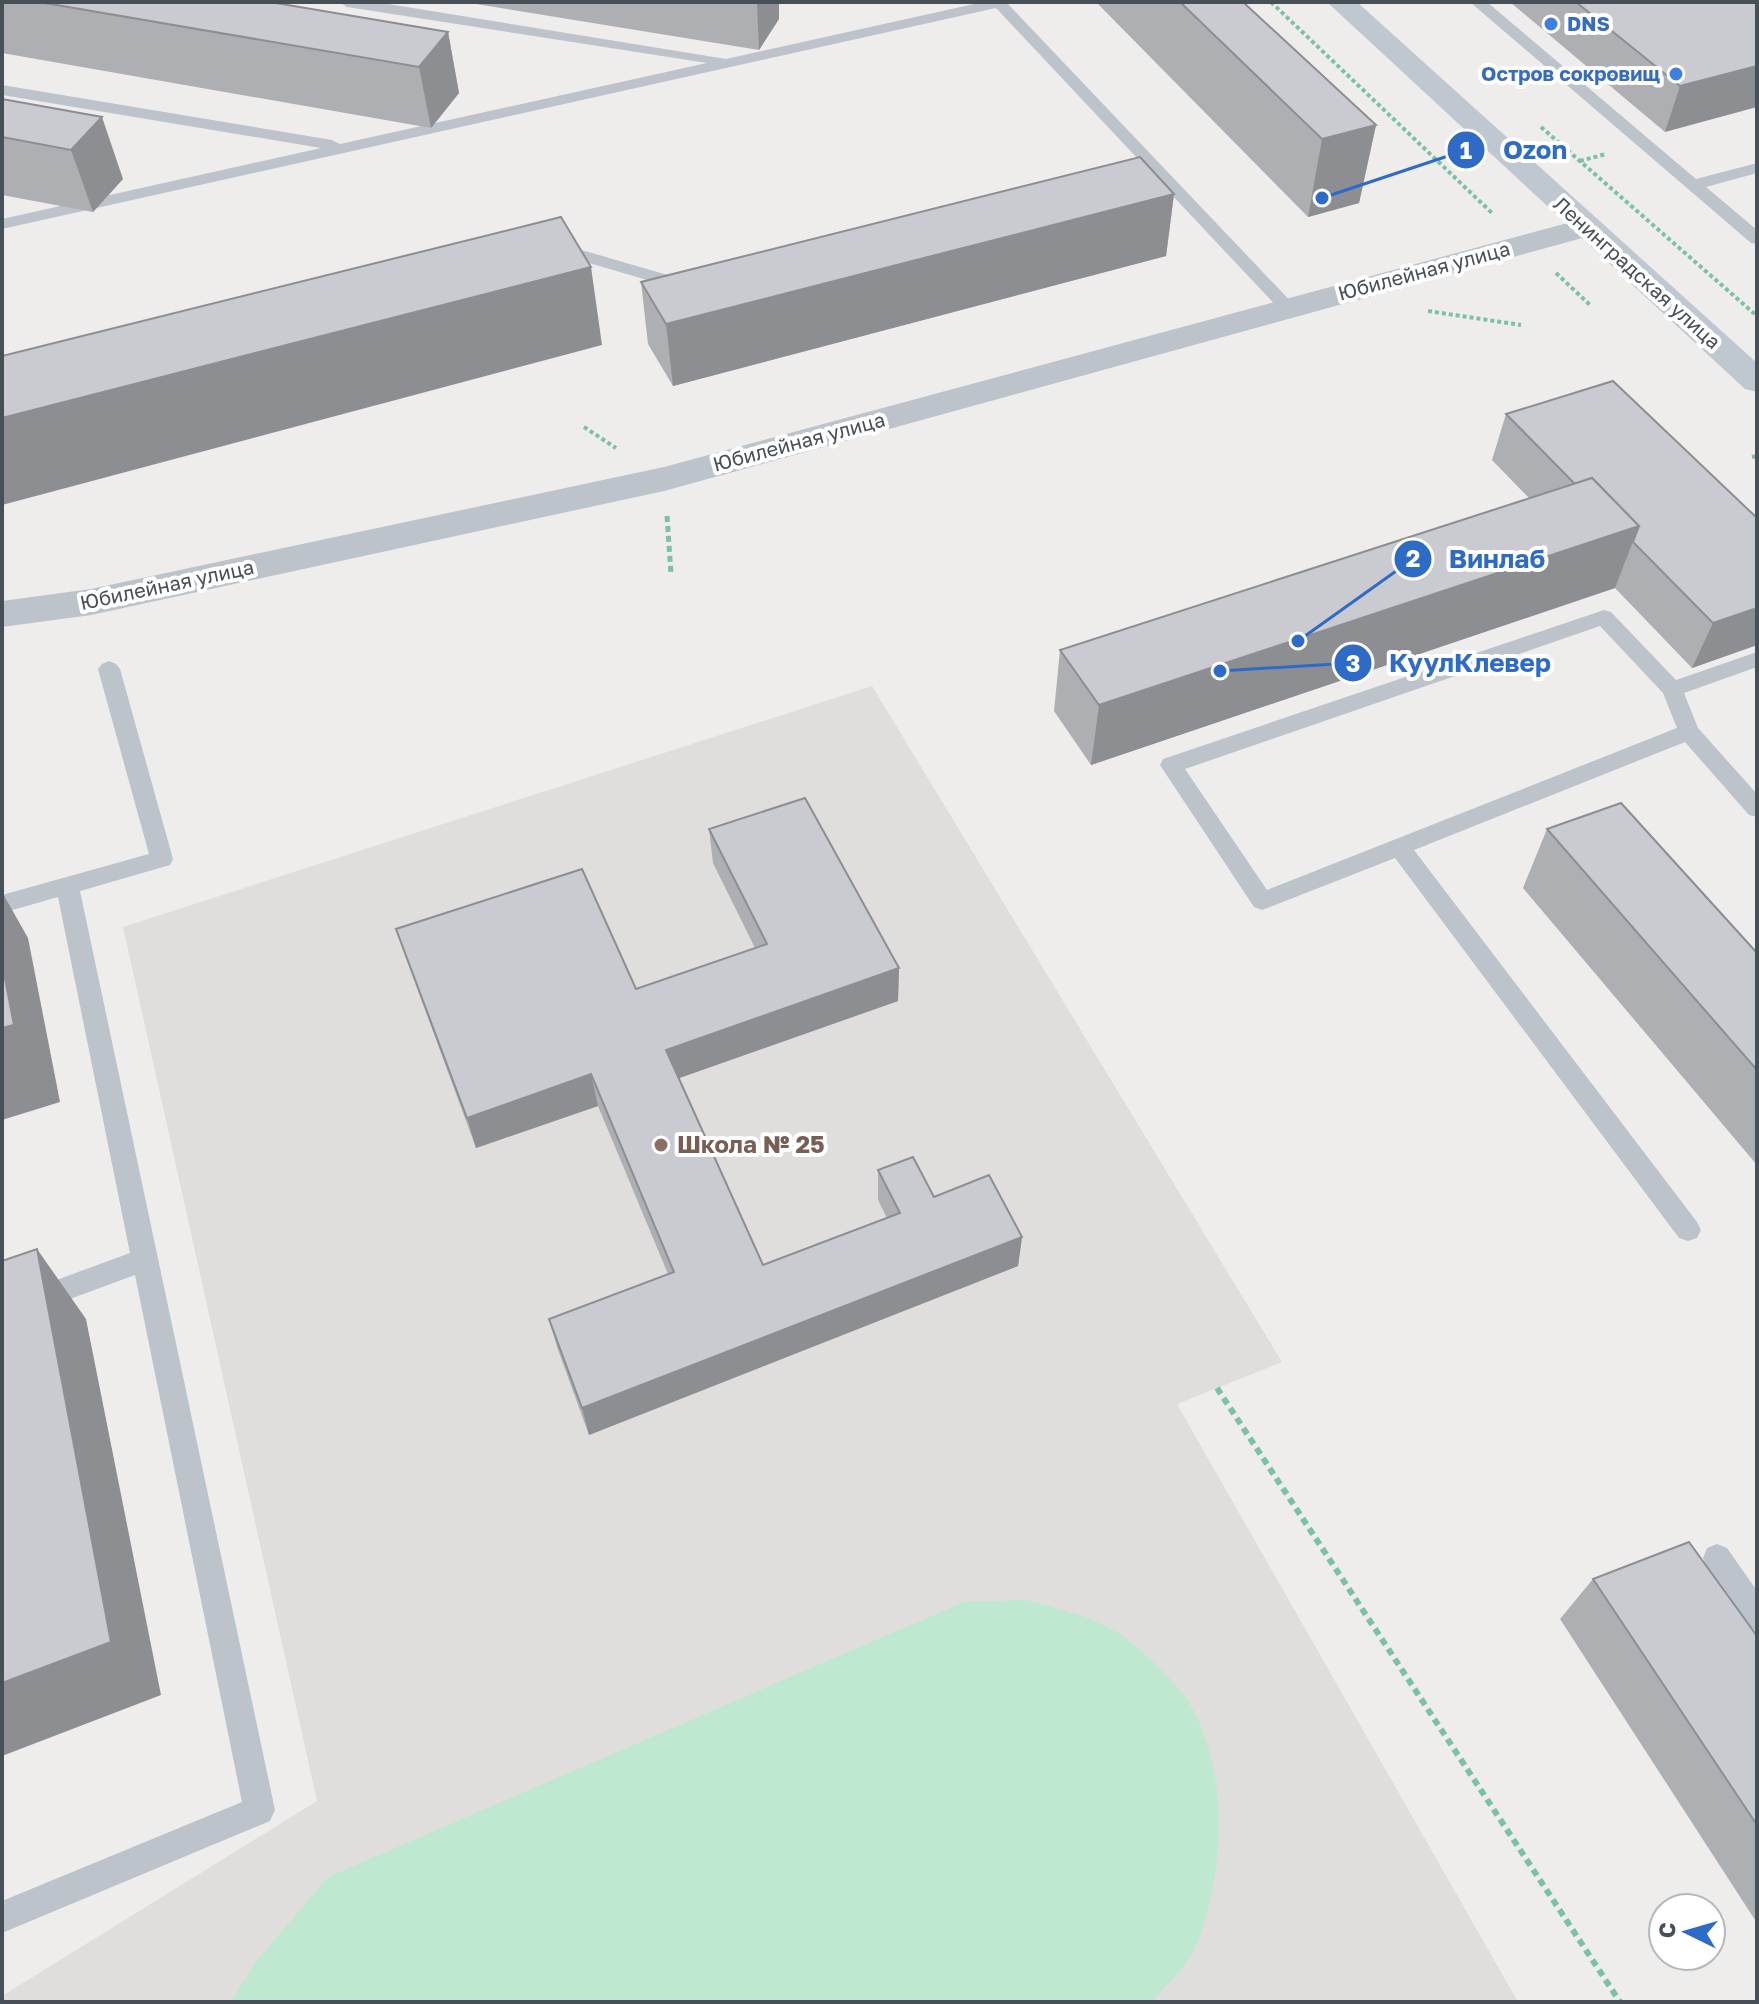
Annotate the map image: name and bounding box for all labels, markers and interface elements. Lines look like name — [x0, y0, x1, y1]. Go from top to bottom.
place label: DNS — [1567, 11, 1610, 35]
marker: DNS — [1542, 15, 1560, 33]
place label: Остров сокровищ — [1481, 61, 1660, 85]
marker: Остров сокровищ — [1667, 65, 1685, 83]
callout: Ozon — [1446, 125, 1583, 175]
text: Ozon — [1503, 134, 1567, 165]
text: 1 — [1460, 135, 1472, 164]
street label: Ленинградская улица — [1549, 191, 1726, 353]
street label: Юбилейная улица — [1335, 236, 1512, 305]
street label: Юбилейная улица — [710, 407, 887, 476]
callout: Винлаб — [1393, 534, 1562, 584]
text: 2 — [1406, 543, 1420, 572]
text: Винлаб — [1449, 543, 1545, 574]
street label: Юбилейная улица — [78, 554, 256, 614]
callout: КуулКлевер — [1333, 638, 1567, 688]
text: КуулКлевер — [1389, 647, 1551, 678]
text: 3 — [1346, 648, 1360, 677]
place label: Школа № 25 — [677, 1129, 825, 1158]
marker: Школа № 25 — [652, 1136, 670, 1154]
north arrow — [1647, 1892, 1727, 1972]
text: С — [1652, 1921, 1681, 1939]

